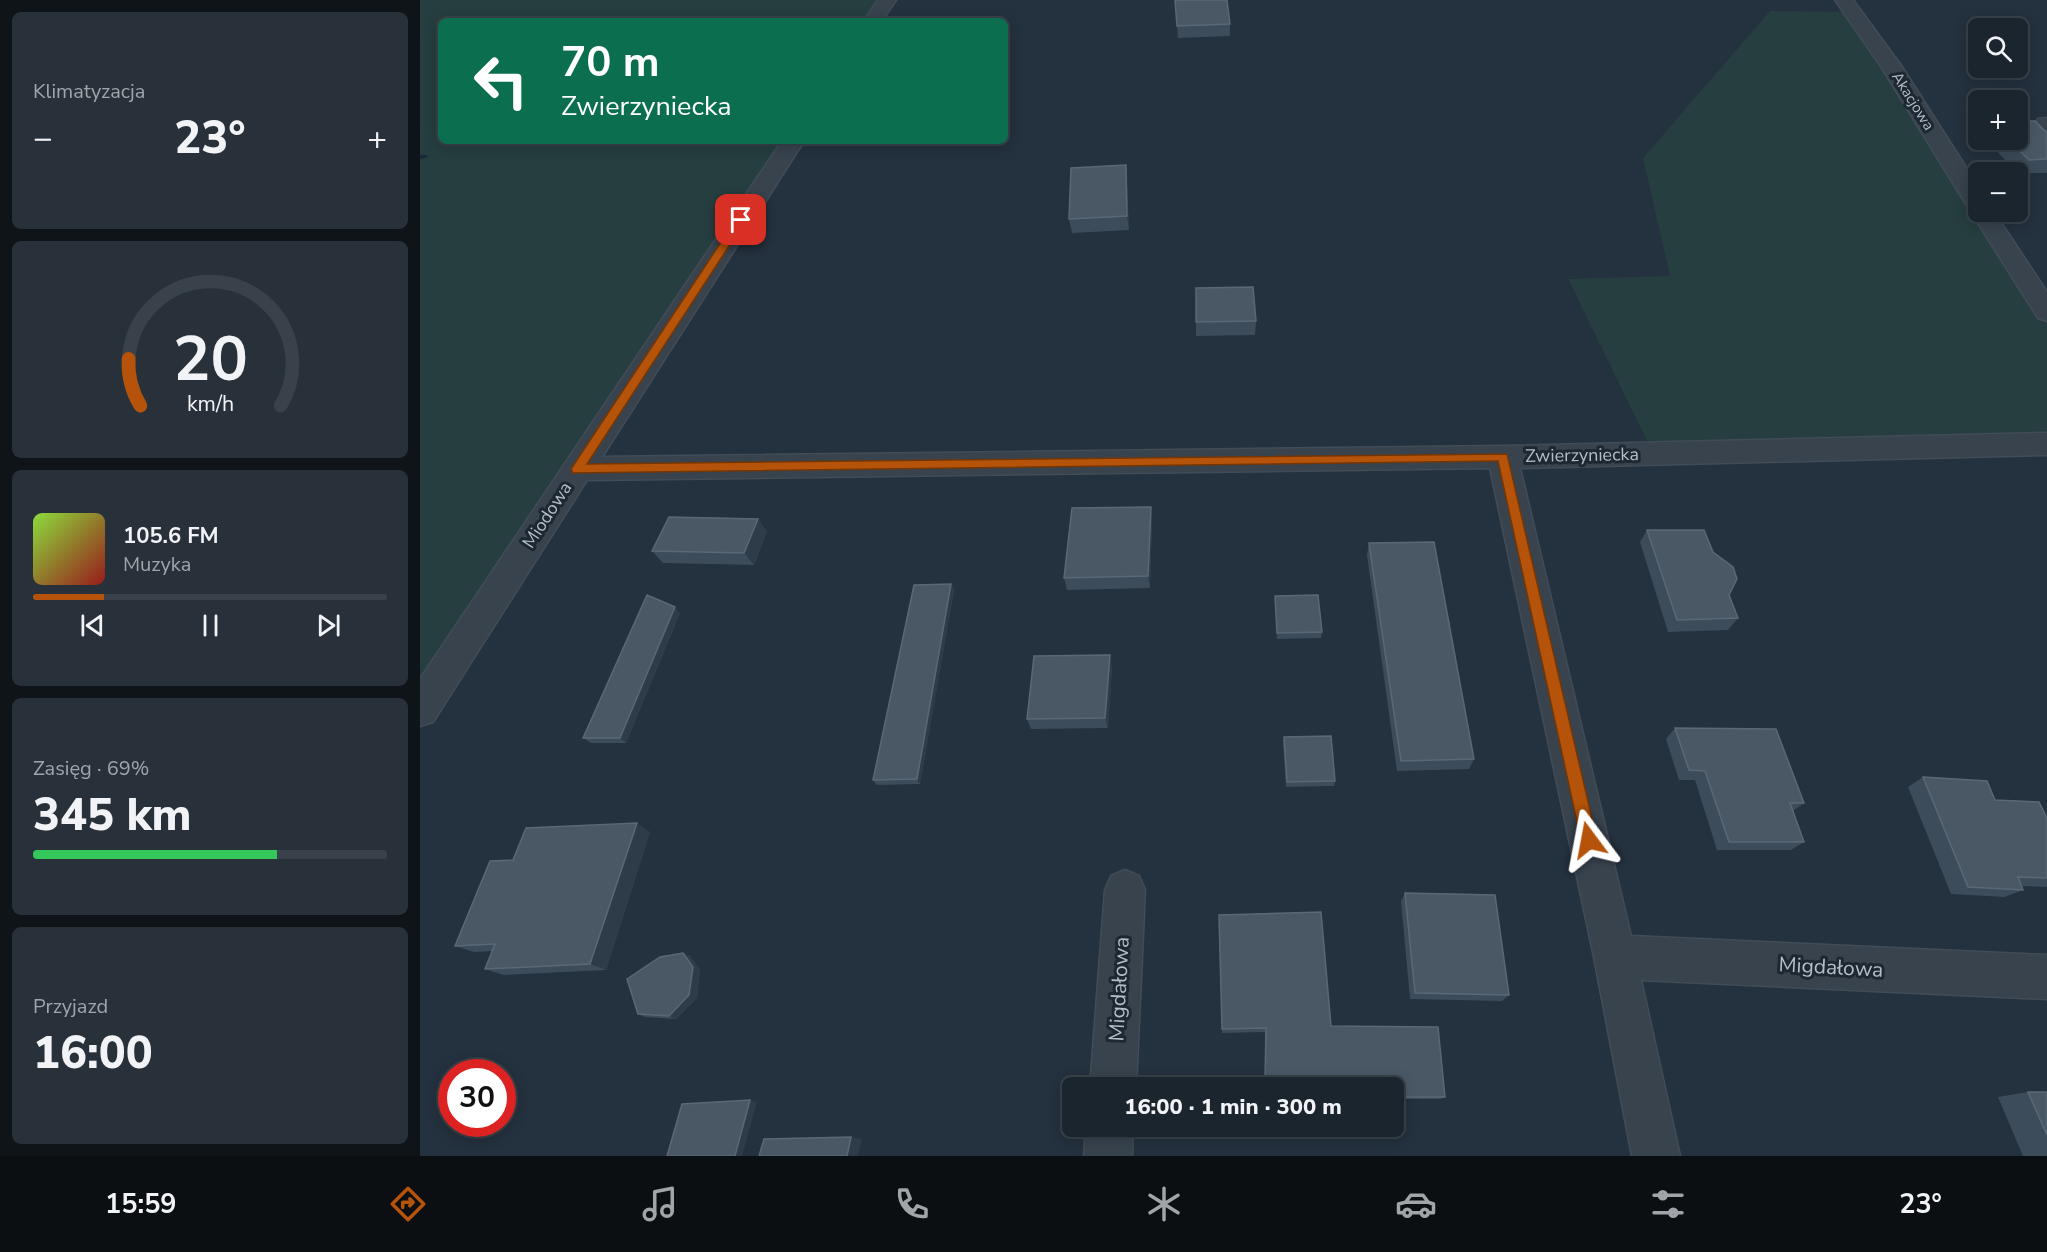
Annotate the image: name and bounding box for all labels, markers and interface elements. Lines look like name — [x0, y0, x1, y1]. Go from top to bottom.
map controls — [1968, 18, 2028, 222]
button: search — [1968, 18, 2028, 78]
text: 70 m — [561, 34, 660, 91]
icon: left — [462, 42, 540, 120]
street label: Akacjowa — [1887, 68, 1939, 134]
text: Klimatyzacja — [33, 78, 145, 105]
text: Zwierzyniecka — [561, 88, 732, 125]
button: + — [1968, 90, 2028, 150]
text: 23° — [174, 108, 246, 169]
text: − — [33, 116, 53, 161]
text: + — [367, 116, 387, 161]
button: − — [1968, 162, 2028, 222]
pin — [715, 194, 766, 245]
icon: arrive — [724, 203, 757, 236]
text: 20 — [173, 317, 247, 402]
text: km/h — [186, 390, 234, 420]
street label: Zwierzyniecka — [1525, 442, 1639, 468]
street label: Miodowa — [517, 477, 577, 553]
text: 105.6 FM — [123, 521, 219, 551]
text: Muzyka — [123, 551, 191, 578]
icon: previous — [76, 609, 109, 642]
icon: pause — [194, 609, 227, 642]
icon: next — [312, 609, 345, 642]
text: Zasięg · 69% — [33, 755, 149, 782]
text: 345 km — [33, 785, 192, 846]
position arrow — [1557, 808, 1621, 872]
street label: Migdałowa — [1102, 936, 1136, 1042]
street label: Migdałowa — [1778, 950, 1884, 984]
text: Przyjazd — [33, 993, 108, 1020]
text: 16:00 — [33, 1023, 153, 1084]
speed limit sign: 30 — [438, 1059, 516, 1137]
text: 16:00 · 1 min · 300 m — [1124, 1092, 1342, 1122]
icon: directions — [387, 1183, 429, 1225]
icon: music — [639, 1183, 681, 1225]
icon: phone — [891, 1183, 933, 1225]
icon: climate — [1143, 1183, 1185, 1225]
icon: car — [1395, 1183, 1437, 1225]
icon: filters — [1647, 1183, 1689, 1225]
text: 15:59 — [105, 1186, 177, 1223]
text: 23° — [1899, 1186, 1942, 1223]

